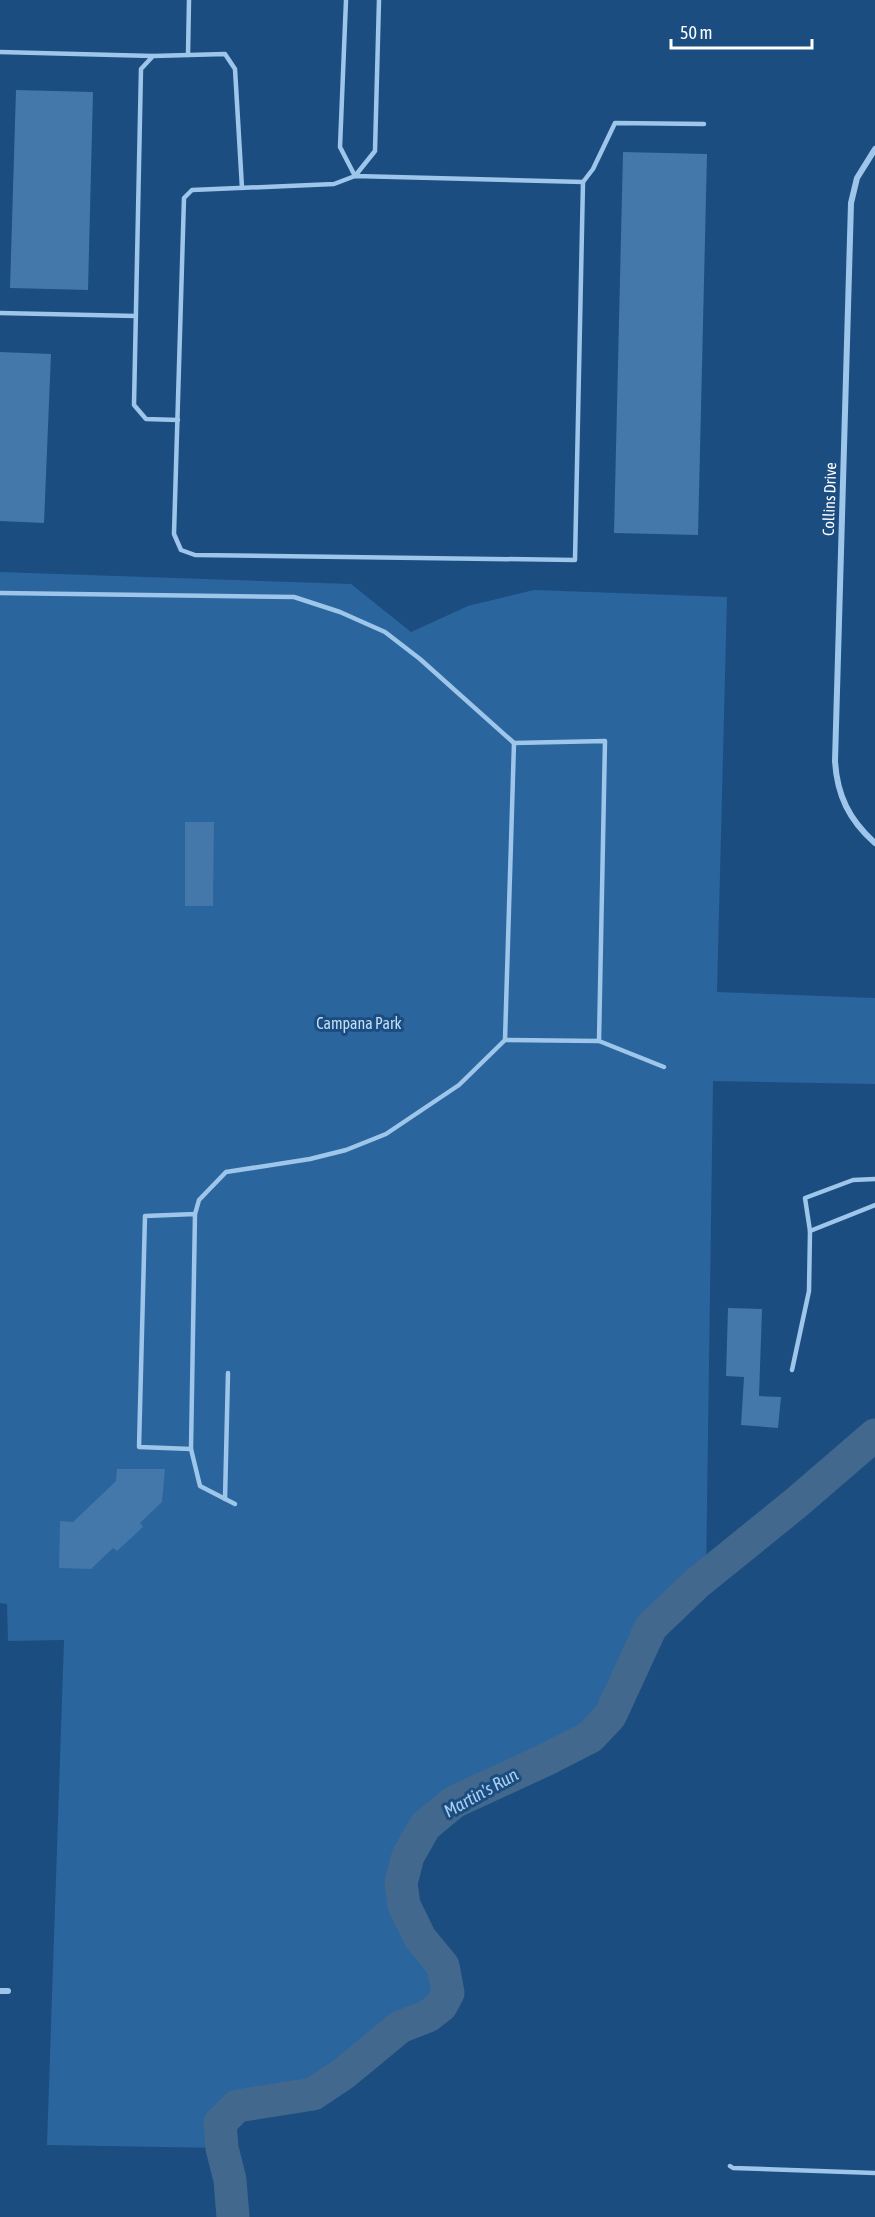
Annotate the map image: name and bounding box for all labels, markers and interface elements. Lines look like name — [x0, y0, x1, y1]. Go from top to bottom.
scale bar — [671, 12, 812, 50]
text: 50 m — [680, 22, 712, 43]
street label: Collins Drive — [819, 462, 839, 536]
park label: Campana Park — [316, 1014, 402, 1033]
water label: Martin's Run — [440, 1764, 522, 1821]

